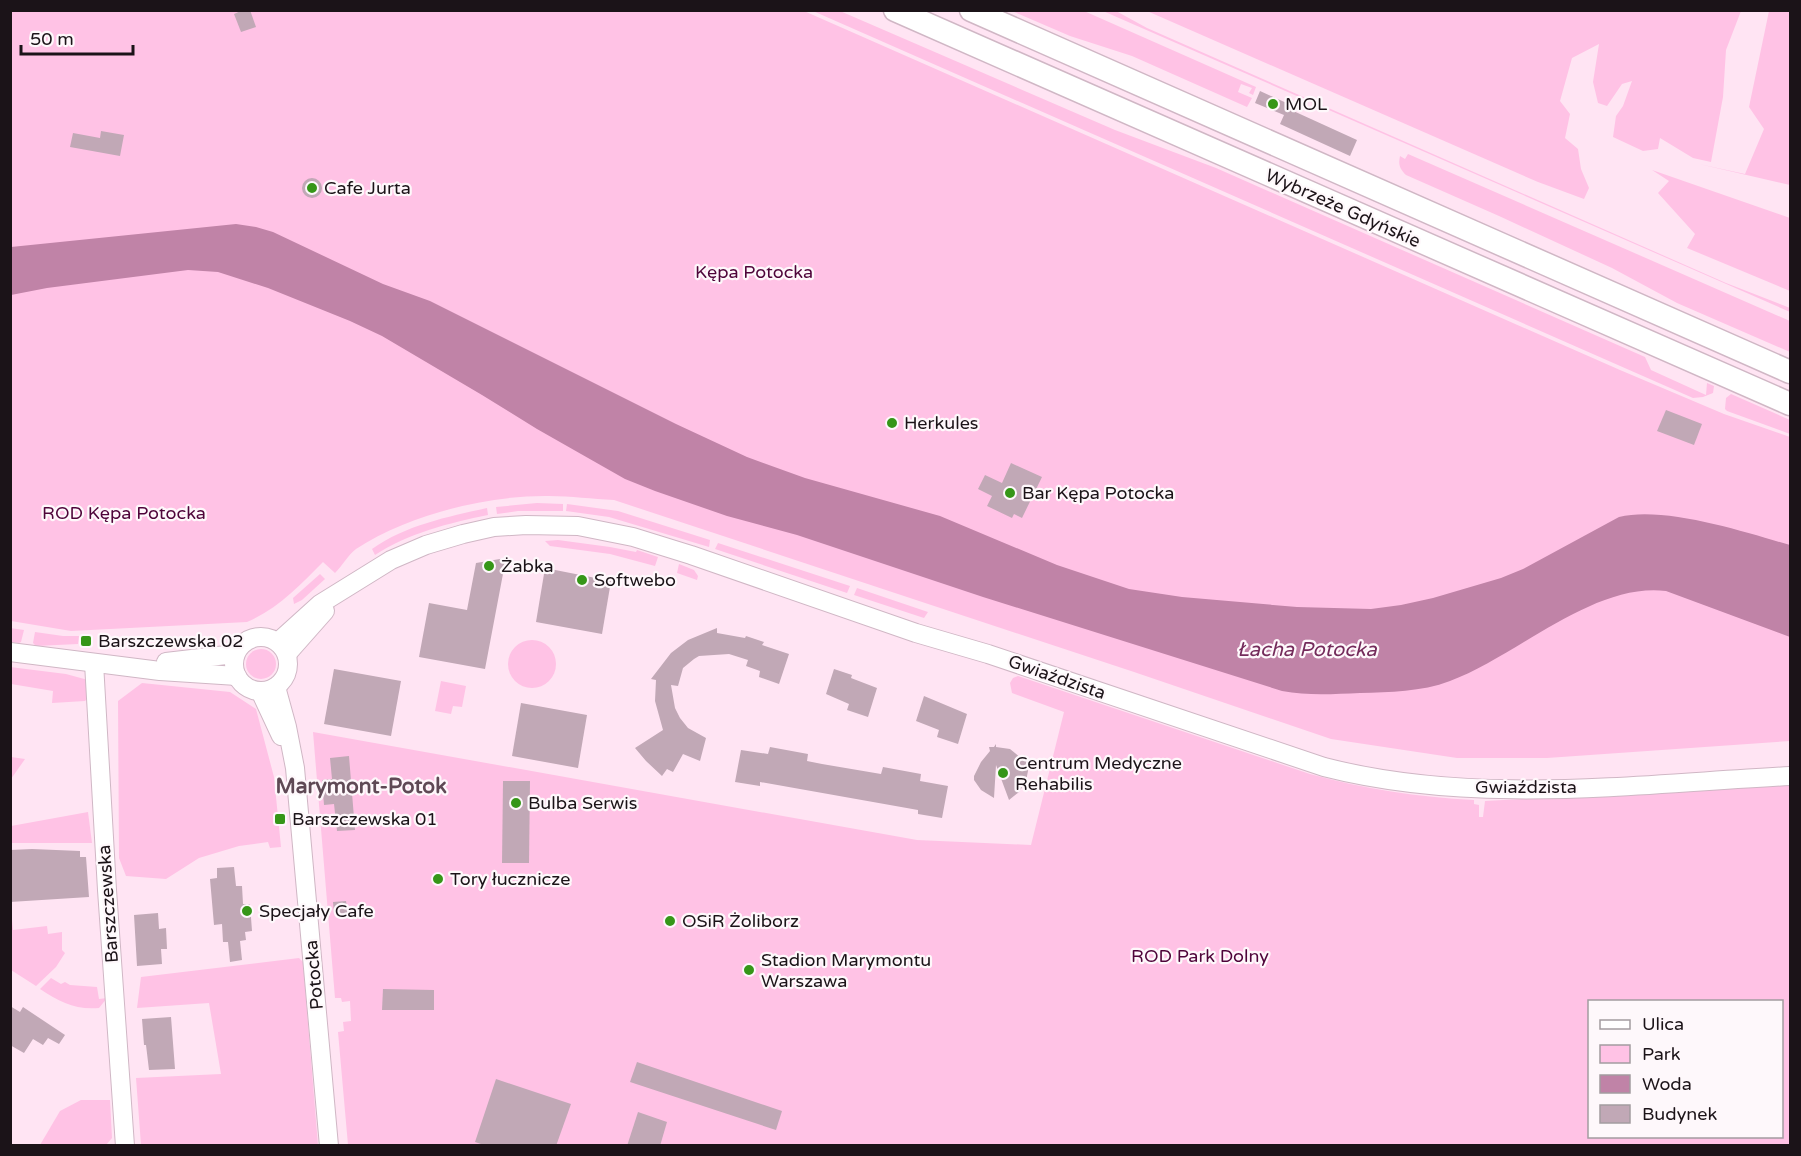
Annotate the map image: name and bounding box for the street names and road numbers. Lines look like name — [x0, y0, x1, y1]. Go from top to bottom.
street label: Wybrzeże Gdyńskie — [1262, 164, 1424, 252]
street label: Gwiaździsta — [1005, 650, 1109, 704]
street label: Gwiaździsta — [1475, 776, 1577, 798]
street label: Barszczewska — [93, 844, 123, 964]
street label: Potocka — [300, 939, 328, 1011]

